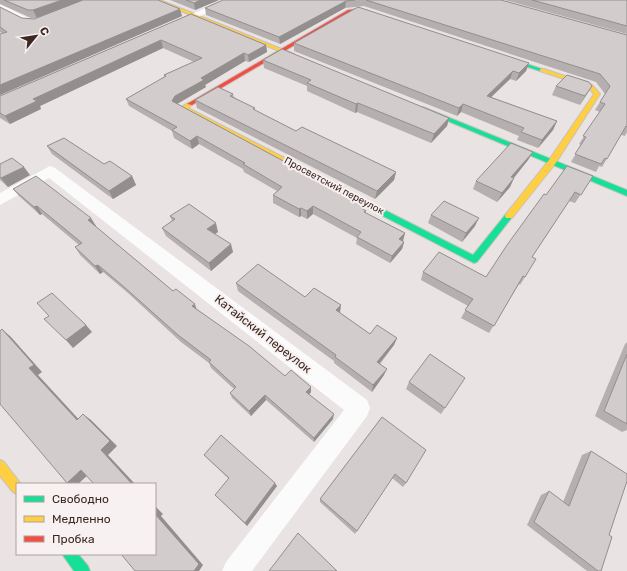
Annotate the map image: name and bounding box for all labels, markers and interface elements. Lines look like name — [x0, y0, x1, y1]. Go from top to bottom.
north arrow — [16, 16, 56, 56]
text: С — [37, 25, 52, 38]
street label: Просветский переулок — [282, 155, 386, 218]
street label: Катайский переулок — [212, 292, 315, 376]
legend — [16, 483, 156, 555]
text: Свободно — [52, 492, 109, 506]
text: Медленно — [52, 512, 111, 526]
text: Пробка — [52, 532, 95, 546]

